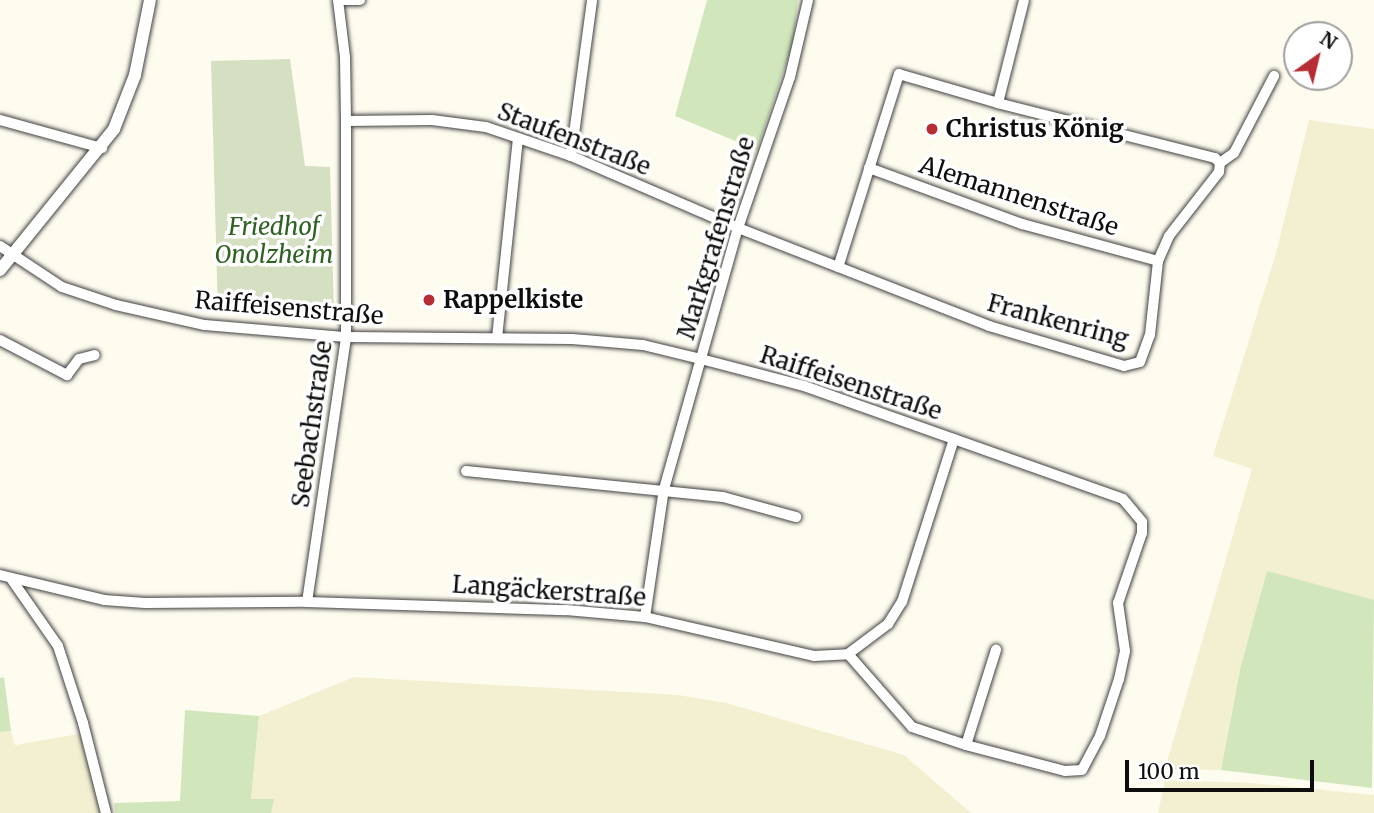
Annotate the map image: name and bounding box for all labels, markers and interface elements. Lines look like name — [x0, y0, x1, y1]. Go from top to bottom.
north arrow — [1283, 21, 1353, 91]
text: N — [1316, 26, 1342, 54]
street label: Staufenstraße — [493, 97, 655, 181]
place label: Christus König — [946, 115, 1124, 143]
marker: Christus König — [924, 121, 940, 137]
street label: Markgrafenstraße — [671, 133, 761, 343]
street label: Alemannenstraße — [916, 150, 1122, 242]
park label: Friedhof Onolzheim — [215, 213, 333, 269]
street label: Raiffeisenstraße — [193, 285, 385, 331]
place label: Rappelkiste — [443, 286, 583, 314]
street label: Frankenring — [984, 288, 1132, 354]
marker: Rappelkiste — [421, 292, 437, 308]
street label: Seebachstraße — [286, 339, 338, 509]
street label: Raiffeisenstraße — [757, 340, 945, 426]
street label: Langäckerstraße — [451, 570, 647, 612]
scale bar — [1129, 746, 1318, 790]
text: 100 m — [1138, 758, 1200, 785]

